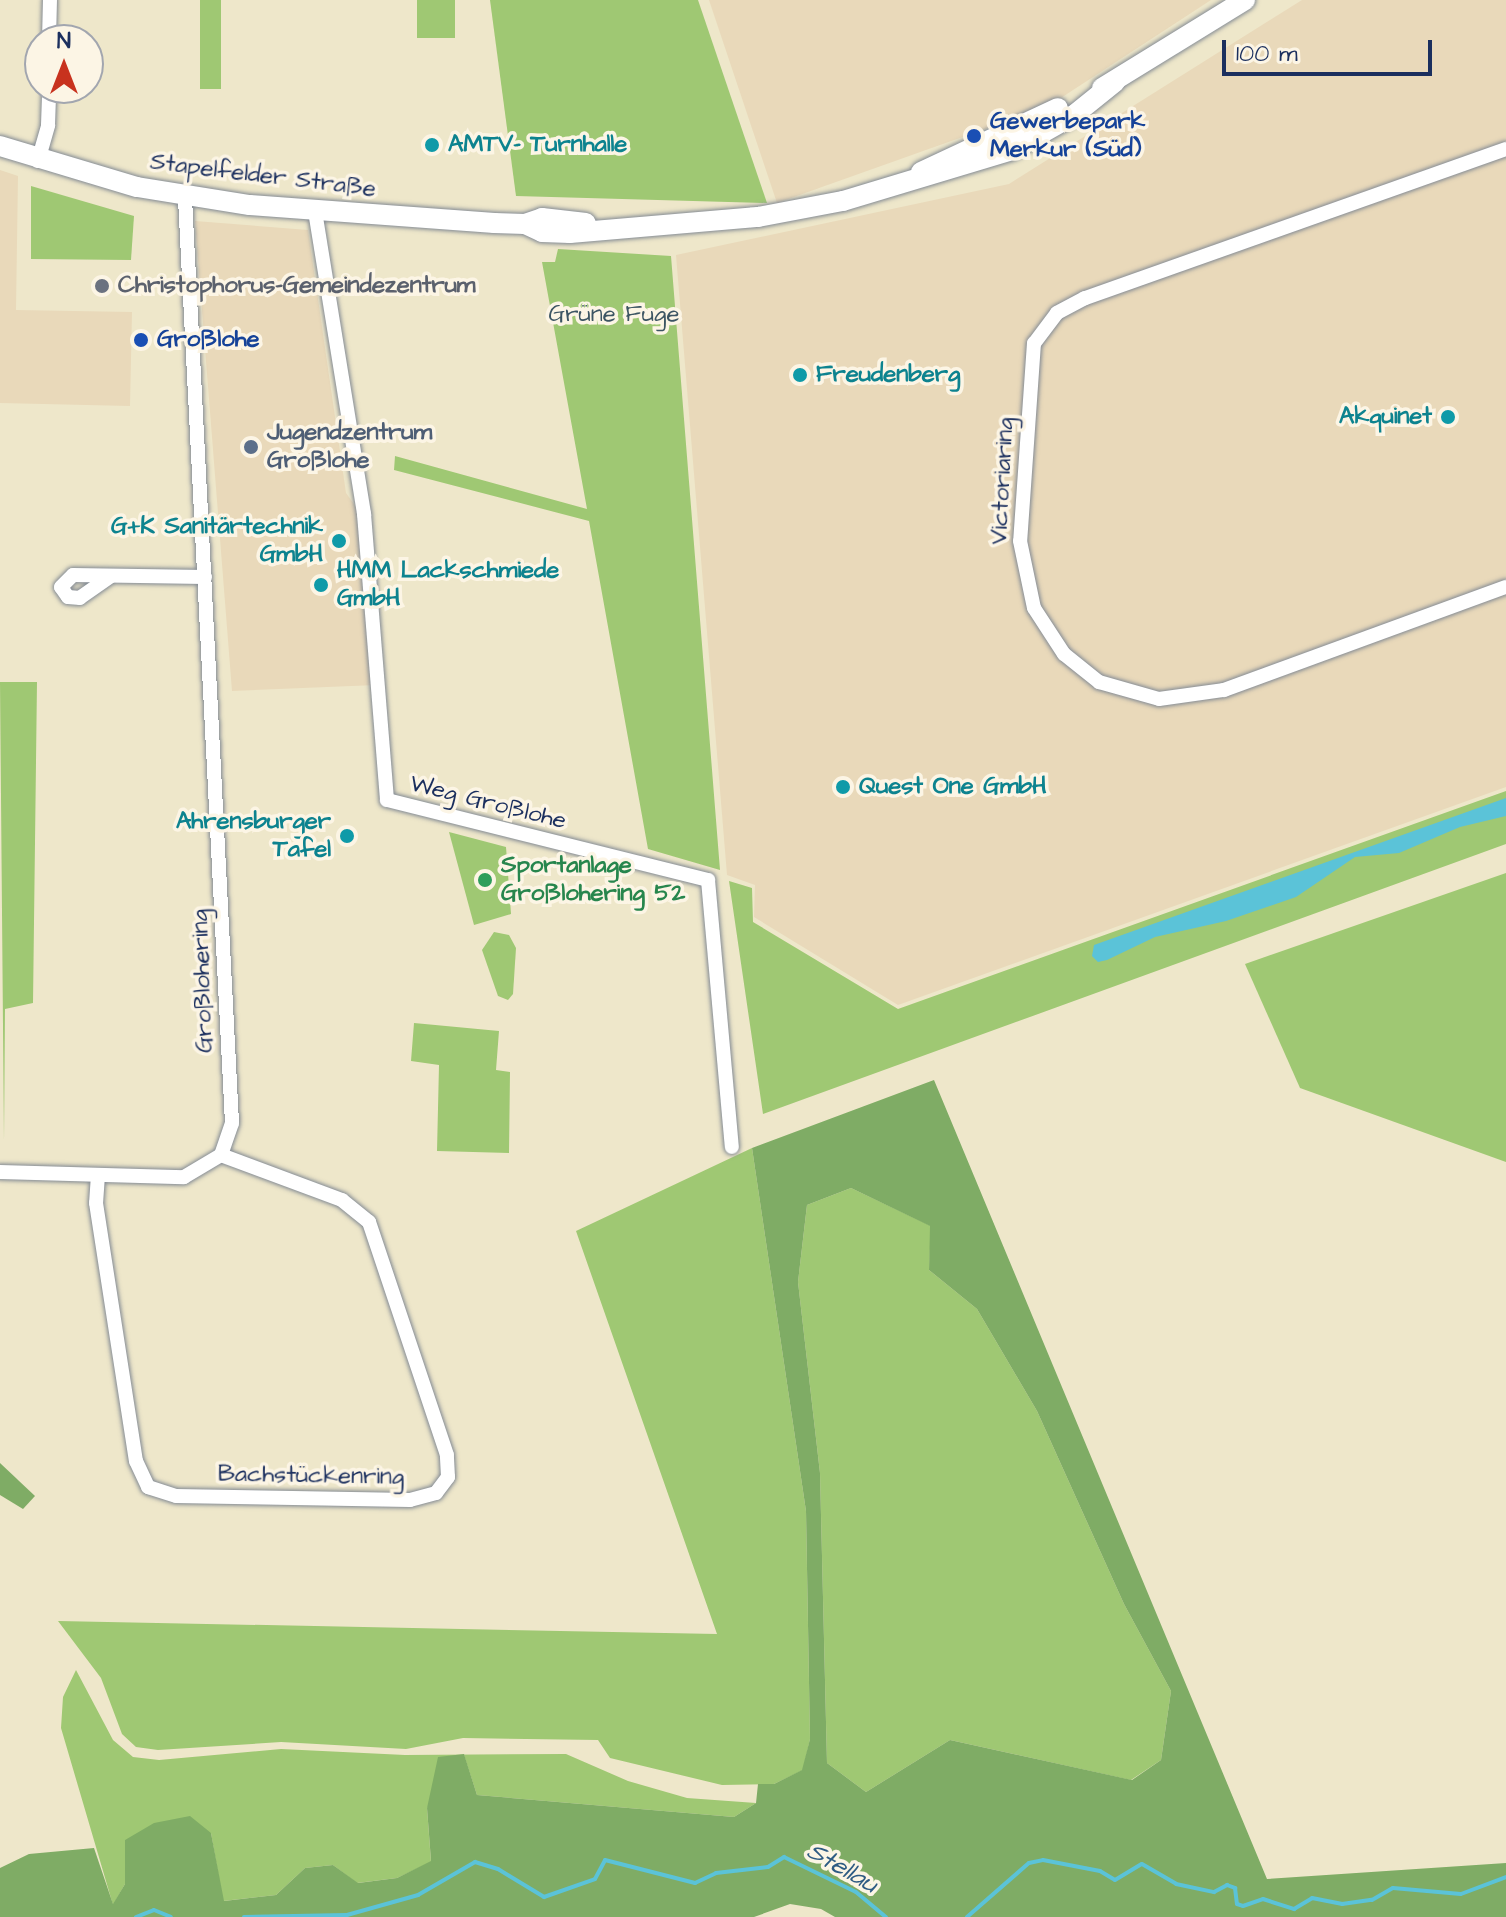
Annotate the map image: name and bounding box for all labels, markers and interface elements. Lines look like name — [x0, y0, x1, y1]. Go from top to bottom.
north arrow — [24, 24, 104, 104]
scale bar — [1226, 24, 1436, 74]
text: N — [57, 26, 71, 57]
text: 100 m — [1236, 37, 1298, 71]
place label: Gewerbepark Merkur (Süd) — [990, 108, 1145, 164]
marker: Gewerbepark Merkur (Süd) — [965, 127, 983, 145]
place label: AMTV- Turnhalle — [448, 131, 627, 159]
marker: AMTV- Turnhalle — [423, 136, 441, 154]
street label: Stapelfelder Straße — [148, 148, 378, 204]
place label: Christophorus-Gemeindezentrum — [118, 272, 476, 300]
marker: Christophorus-Gemeindezentrum — [93, 277, 111, 295]
park label: Grüne Fuge — [549, 301, 679, 329]
place label: Großlohe — [157, 326, 260, 354]
marker: Großlohe — [132, 331, 150, 349]
place label: Freudenberg — [816, 361, 960, 389]
marker: Freudenberg — [791, 366, 809, 384]
place label: Akquinet — [1339, 403, 1432, 431]
marker: Akquinet — [1439, 408, 1457, 426]
street label: Victoriaring — [985, 417, 1021, 545]
place label: Jugendzentrum Großlohe — [267, 419, 432, 475]
marker: Jugendzentrum Großlohe — [242, 438, 260, 456]
place label: G+K Sanitärtechnik GmbH — [111, 513, 323, 569]
marker: G+K Sanitärtechnik GmbH — [330, 532, 348, 550]
place label: HMM Lackschmiede GmbH — [337, 557, 559, 613]
marker: HMM Lackschmiede GmbH — [312, 576, 330, 594]
street label: Weg Großlohe — [407, 770, 569, 836]
place label: Quest One GmbH — [859, 773, 1047, 801]
marker: Quest One GmbH — [834, 778, 852, 796]
place label: Ahrensburger Tafel — [176, 808, 331, 864]
marker: Ahrensburger Tafel — [338, 827, 356, 845]
place label: Sportanlage Großlohering 52 — [501, 852, 685, 908]
marker: Sportanlage Großlohering 52 — [476, 871, 494, 889]
street label: Großlohering — [186, 909, 220, 1053]
street label: Bachstückenring — [218, 1460, 404, 1492]
water label: Stellau — [801, 1836, 883, 1900]

